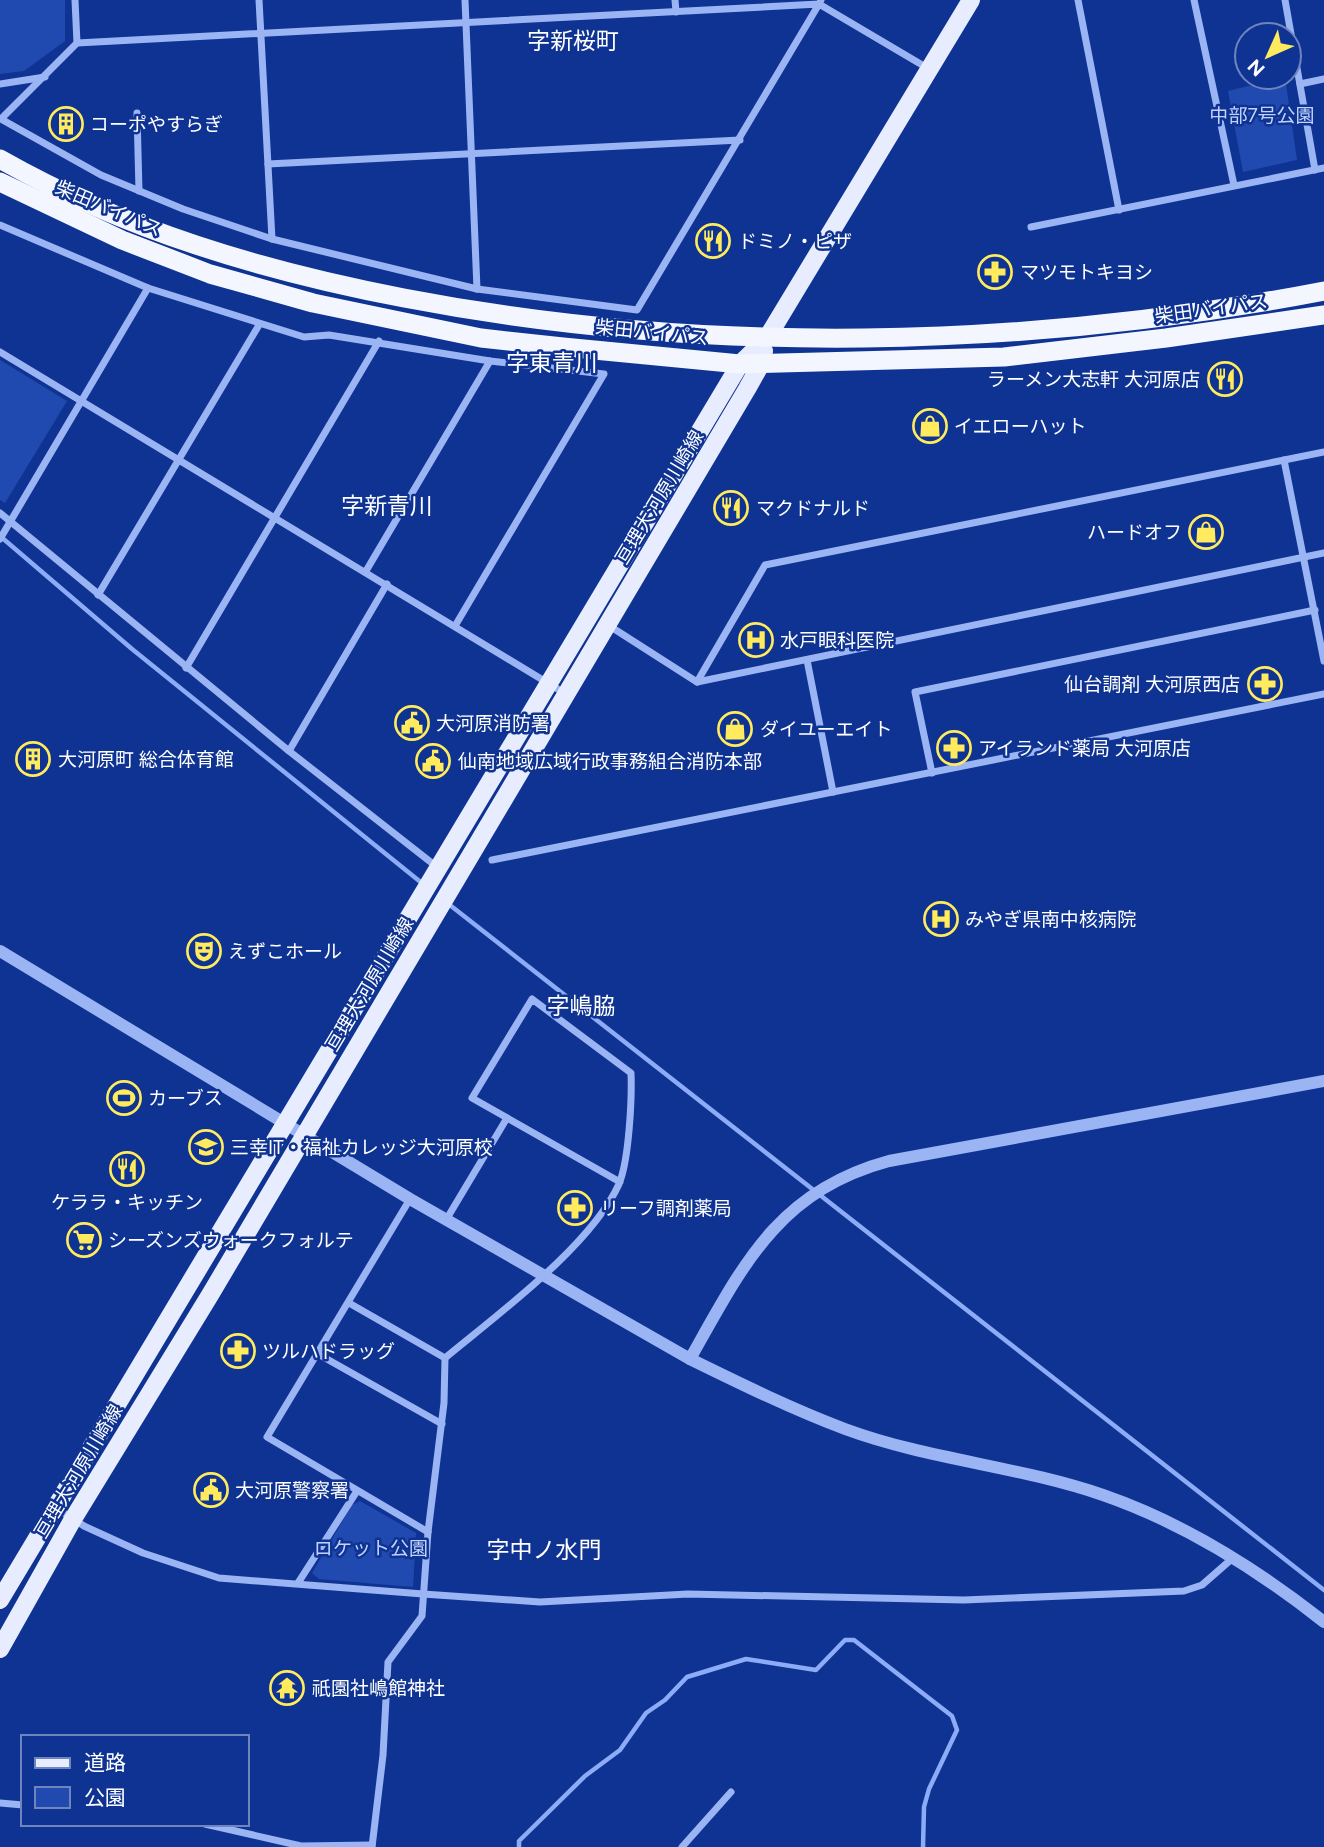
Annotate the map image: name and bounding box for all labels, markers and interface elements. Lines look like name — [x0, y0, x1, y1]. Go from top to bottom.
north arrow — [1233, 21, 1303, 91]
district label: 字新桜町 — [527, 27, 619, 55]
text: N — [1243, 54, 1270, 81]
park label: 中部7号公園 — [1209, 104, 1315, 127]
building icon: コーポやすらぎ — [47, 105, 85, 143]
place label: コーポやすらぎ — [90, 113, 223, 136]
street label: 柴田バイパス — [52, 176, 166, 241]
restaurant icon: ドミノ・ピザ — [694, 222, 732, 260]
place label: ドミノ・ピザ — [738, 230, 852, 253]
pharmacy icon: マツモトキヨシ — [976, 253, 1014, 291]
place label: マツモトキヨシ — [1020, 261, 1153, 284]
street label: 柴田バイパス — [1153, 289, 1269, 328]
street label: 柴田バイパス — [594, 315, 710, 350]
district label: 字東青川 — [506, 349, 598, 377]
restaurant icon: ラーメン大志軒 大河原店 — [1206, 360, 1244, 398]
place label: ラーメン大志軒 大河原店 — [987, 368, 1200, 391]
shop icon: イエローハット — [911, 407, 949, 445]
place label: イエローハット — [954, 415, 1086, 438]
street label: 亘理大河原川崎線 — [610, 426, 708, 568]
restaurant icon: マクドナルド — [712, 489, 750, 527]
district label: 字新青川 — [341, 492, 433, 520]
place label: マクドナルド — [756, 497, 870, 520]
shop icon: ハードオフ — [1187, 513, 1225, 551]
place label: ハードオフ — [1087, 521, 1182, 544]
hospital icon: 水戸眼科医院 — [737, 621, 775, 659]
place label: 水戸眼科医院 — [780, 629, 894, 652]
pharmacy icon: 仙台調剤 大河原西店 — [1246, 665, 1284, 703]
place label: 仙台調剤 大河原西店 — [1064, 673, 1240, 696]
public building icon: 大河原消防署 — [393, 704, 431, 742]
shop icon: ダイユーエイト — [716, 710, 754, 748]
place label: 大河原消防署 — [436, 712, 550, 735]
place label: ダイユーエイト — [760, 718, 893, 741]
pharmacy icon: アイランド薬局 大河原店 — [935, 729, 973, 767]
place label: アイランド薬局 大河原店 — [978, 737, 1191, 760]
building icon: 大河原町 総合体育館 — [14, 740, 52, 778]
public building icon: 仙南地域広域行政事務組合消防本部 — [414, 742, 452, 780]
place label: 大河原町 総合体育館 — [58, 748, 234, 771]
place label: 仙南地域広域行政事務組合消防本部 — [458, 750, 762, 773]
hospital icon: みやぎ県南中核病院 — [922, 900, 960, 938]
place label: みやぎ県南中核病院 — [965, 908, 1136, 931]
street label: 亘理大河原川崎線 — [320, 913, 418, 1055]
theatre icon: えずこホール — [185, 932, 223, 970]
place label: えずこホール — [228, 940, 342, 963]
district label: 字嶋脇 — [547, 992, 616, 1020]
sports icon: カーブス — [105, 1079, 143, 1117]
place label: カーブス — [148, 1087, 223, 1110]
school or university icon: 三幸IT・福祉カレッジ大河原校 — [187, 1128, 225, 1166]
place label: 三幸IT・福祉カレッジ大河原校 — [230, 1136, 493, 1159]
restaurant icon: ケララ・キッチン — [108, 1150, 146, 1188]
pharmacy icon: リーフ調剤薬局 — [556, 1189, 594, 1227]
place label: ケララ・キッチン — [51, 1191, 203, 1214]
place label: リーフ調剤薬局 — [600, 1197, 732, 1220]
supermarket icon: シーズンズウォークフォルテ — [65, 1221, 103, 1259]
place label: シーズンズウォークフォルテ — [108, 1229, 354, 1252]
pharmacy icon: ツルハドラッグ — [219, 1332, 257, 1370]
place label: ツルハドラッグ — [262, 1340, 395, 1363]
street label: 亘理大河原川崎線 — [29, 1400, 127, 1542]
public building icon: 大河原警察署 — [192, 1471, 230, 1509]
place label: 大河原警察署 — [235, 1479, 349, 1502]
district label: 字中ノ水門 — [487, 1536, 602, 1564]
park label: ロケット公園 — [314, 1537, 428, 1560]
temple icon: 祇園社嶋館神社 — [268, 1669, 306, 1707]
place label: 祇園社嶋館神社 — [312, 1677, 445, 1700]
legend — [21, 1735, 248, 1826]
text: 道路 — [84, 1750, 126, 1775]
text: 公園 — [84, 1785, 126, 1810]

